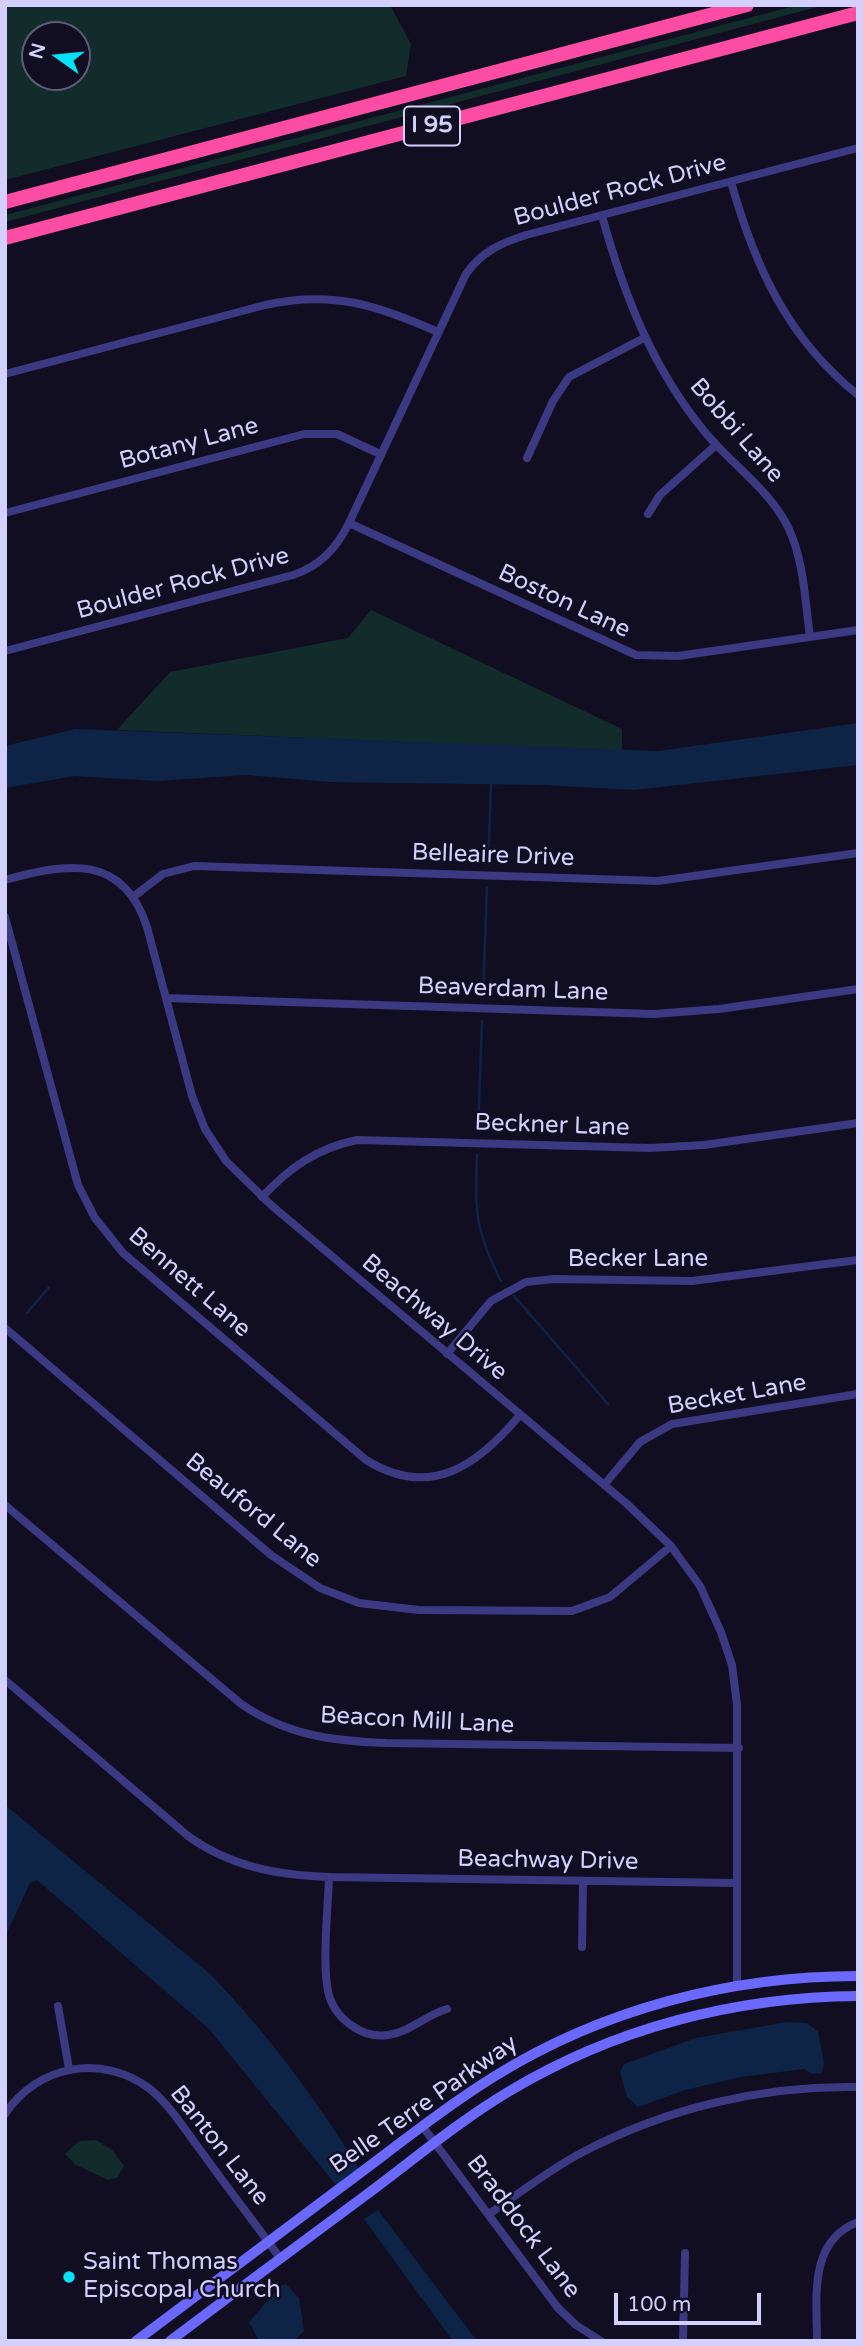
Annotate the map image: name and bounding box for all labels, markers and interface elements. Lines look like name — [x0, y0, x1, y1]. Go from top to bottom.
north arrow — [21, 21, 91, 91]
text: N — [25, 41, 50, 61]
road number: I 95 — [404, 106, 460, 146]
street label: Boulder Rock Drive — [511, 149, 729, 233]
street label: Bobbi Lane — [683, 373, 789, 489]
street label: Botany Lane — [116, 412, 262, 476]
street label: Boulder Rock Drive — [74, 542, 292, 626]
street label: Boston Lane — [493, 559, 635, 645]
street label: Belleaire Drive — [411, 839, 575, 873]
street label: Beaverdam Lane — [417, 972, 609, 1008]
street label: Beckner Lane — [474, 1109, 630, 1143]
street label: Bennett Lane — [122, 1222, 256, 1344]
street label: Becker Lane — [568, 1246, 708, 1274]
street label: Beachway Drive — [355, 1249, 513, 1387]
street label: Becket Lane — [665, 1369, 809, 1421]
street label: Beauford Lane — [179, 1447, 327, 1575]
street label: Beacon Mill Lane — [319, 1702, 515, 1740]
street label: Beachway Drive — [457, 1845, 639, 1877]
street label: Belle Terre Parkway — [325, 2029, 523, 2181]
street label: Banton Lane — [163, 2080, 275, 2212]
street label: Braddock Lane — [460, 2150, 586, 2304]
place label: Saint Thomas Episcopal Church — [83, 2249, 281, 2305]
marker: Saint Thomas Episcopal Church — [61, 2269, 77, 2285]
scale bar — [618, 2280, 765, 2324]
text: 100 m — [627, 2292, 691, 2317]

